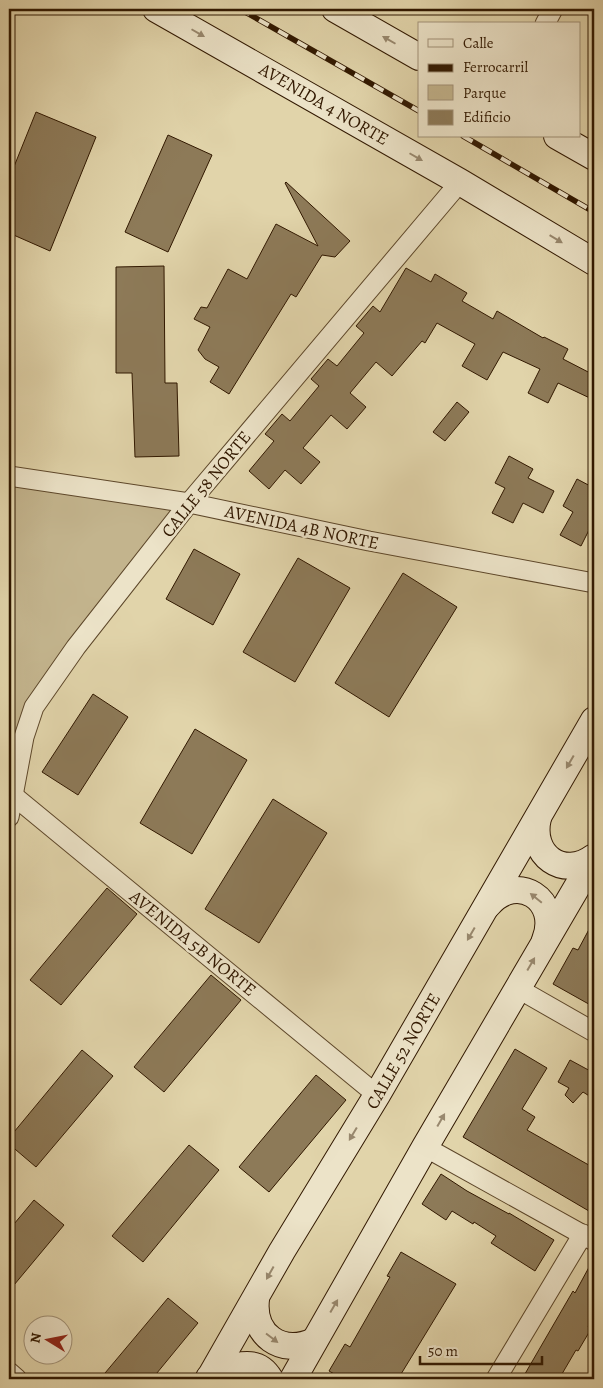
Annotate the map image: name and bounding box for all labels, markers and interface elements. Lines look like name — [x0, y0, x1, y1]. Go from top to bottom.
legend — [418, 22, 580, 138]
one-way arrow — [191, 29, 206, 37]
text: Calle — [463, 33, 494, 53]
one-way arrow — [382, 36, 396, 44]
street label: AVENIDA 4 NORTE — [254, 57, 393, 151]
text: Ferrocarril — [463, 57, 528, 77]
text: Parque — [463, 83, 506, 103]
text: Edificio — [463, 107, 511, 127]
one-way arrow — [409, 152, 422, 161]
one-way arrow — [549, 234, 562, 243]
street label: CALLE 58 NORTE — [156, 426, 256, 542]
street label: AVENIDA 4B NORTE — [222, 499, 381, 555]
one-way arrow — [565, 756, 574, 769]
street label: AVENIDA 5B NORTE — [124, 884, 261, 1002]
one-way arrow — [529, 893, 543, 903]
one-way arrow — [467, 927, 476, 940]
one-way arrow — [527, 958, 536, 971]
street label: CALLE 52 NORTE — [360, 989, 446, 1113]
one-way arrow — [436, 1113, 445, 1126]
one-way arrow — [349, 1127, 358, 1141]
one-way arrow — [266, 1266, 274, 1281]
one-way arrow — [330, 1299, 338, 1314]
north arrow — [22, 1316, 72, 1366]
text: N — [25, 1331, 46, 1345]
one-way arrow — [265, 1333, 279, 1343]
scale bar — [420, 1333, 543, 1365]
text: 50 m — [428, 1341, 458, 1361]

